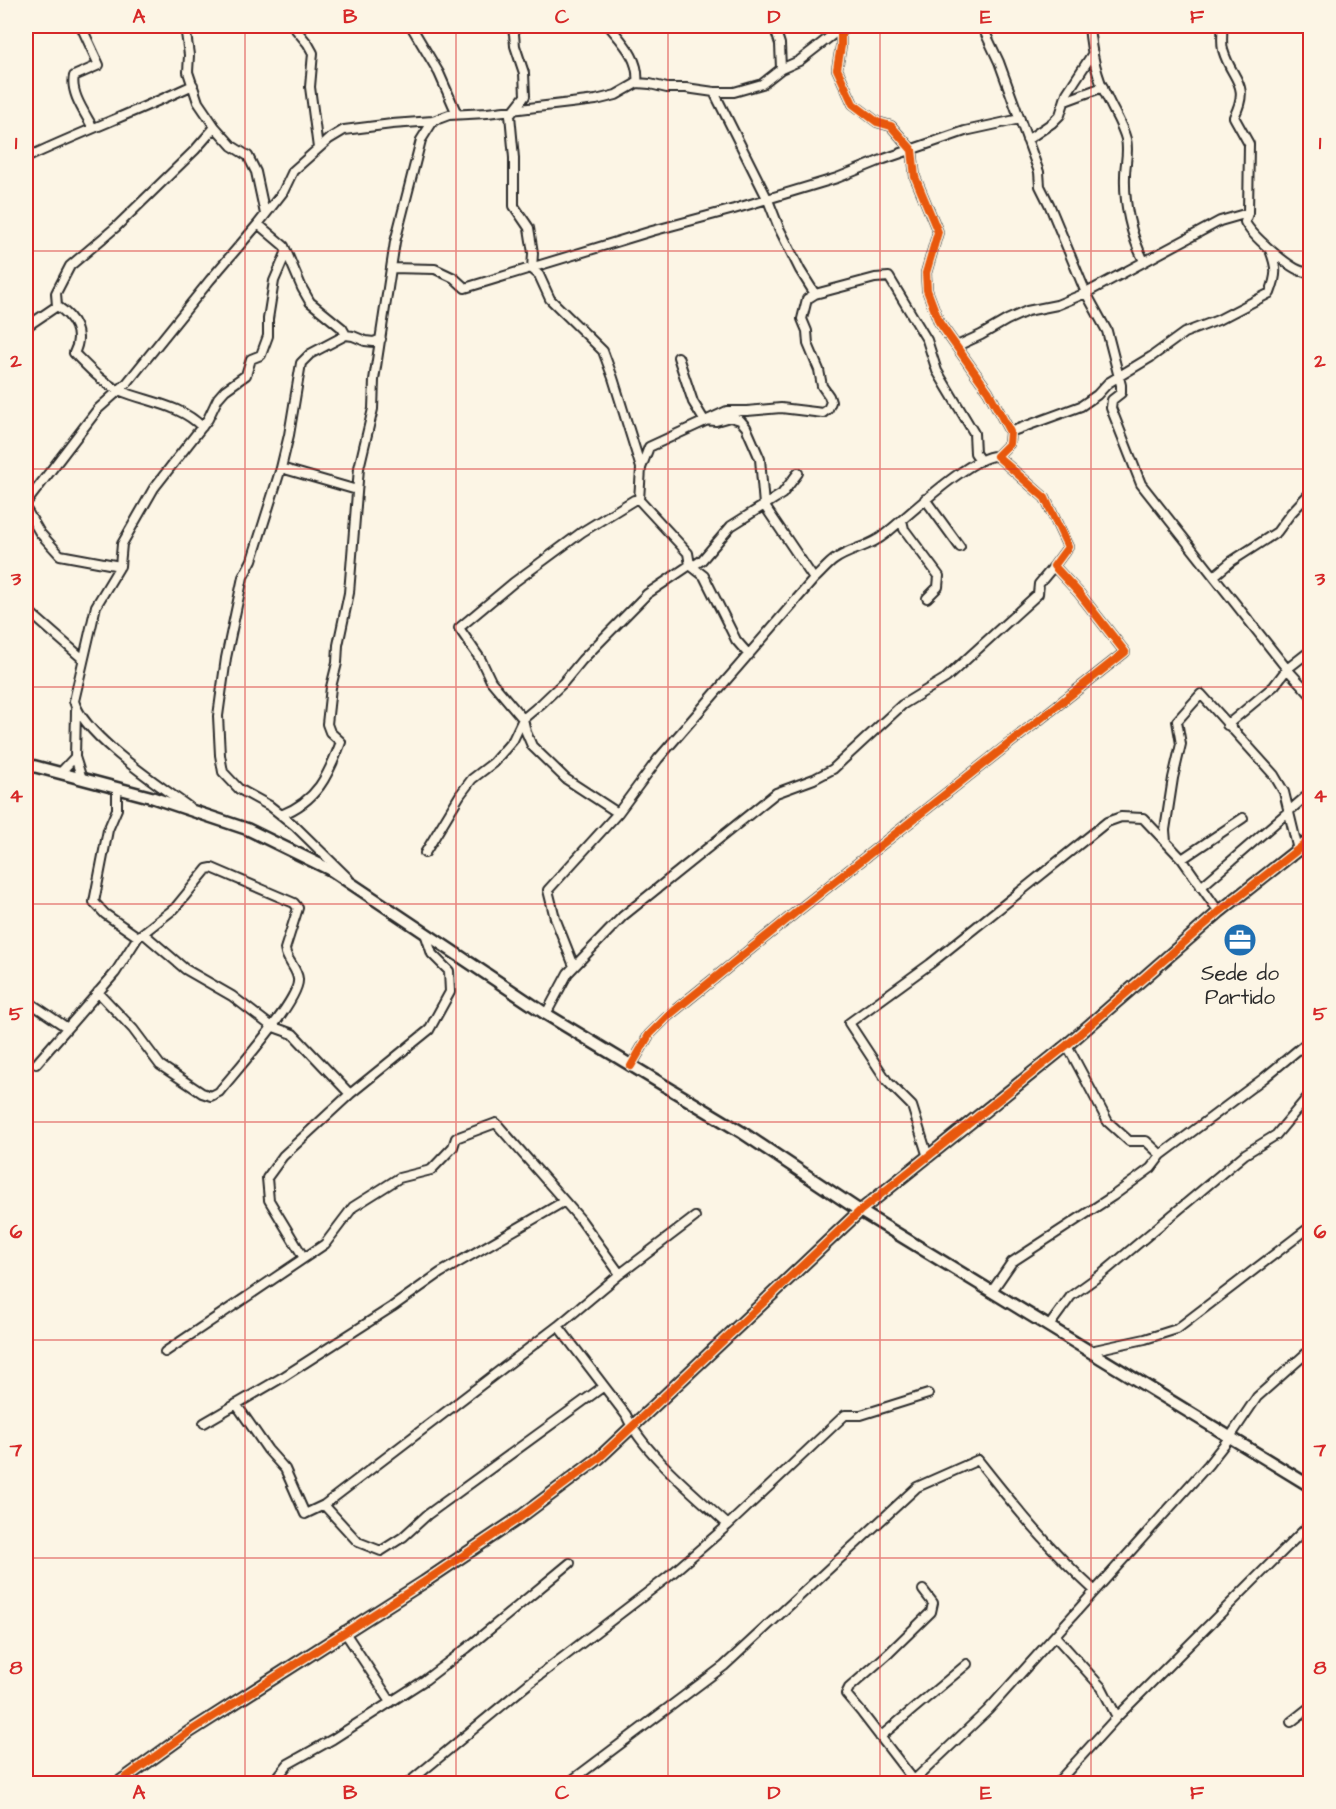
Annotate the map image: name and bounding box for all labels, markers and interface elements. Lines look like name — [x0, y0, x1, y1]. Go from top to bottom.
text: A — [133, 3, 146, 31]
text: B — [343, 3, 358, 31]
text: C — [555, 3, 570, 31]
text: D — [768, 3, 781, 31]
text: E — [980, 3, 992, 31]
text: F — [1190, 3, 1205, 31]
text: 1 — [15, 129, 18, 157]
text: 1 — [1319, 129, 1322, 157]
text: 2 — [9, 347, 22, 375]
text: 2 — [1313, 347, 1326, 375]
text: 3 — [10, 565, 22, 593]
text: 3 — [1314, 565, 1326, 593]
text: 4 — [9, 782, 23, 810]
text: 4 — [1313, 782, 1327, 810]
office icon: Sede do Partido — [1222, 922, 1258, 958]
place label: Sede do Partido — [1201, 959, 1279, 1012]
text: 5 — [9, 1000, 24, 1028]
text: 5 — [1313, 1000, 1328, 1028]
text: 6 — [10, 1218, 23, 1246]
text: 6 — [1314, 1218, 1327, 1246]
text: 7 — [9, 1436, 23, 1464]
text: 7 — [1313, 1436, 1327, 1464]
text: 8 — [10, 1654, 23, 1682]
text: 8 — [1314, 1654, 1327, 1682]
text: A — [133, 1779, 146, 1807]
text: B — [343, 1779, 358, 1807]
text: C — [555, 1779, 570, 1807]
text: D — [768, 1779, 781, 1807]
text: E — [980, 1779, 992, 1807]
text: F — [1190, 1779, 1205, 1807]

